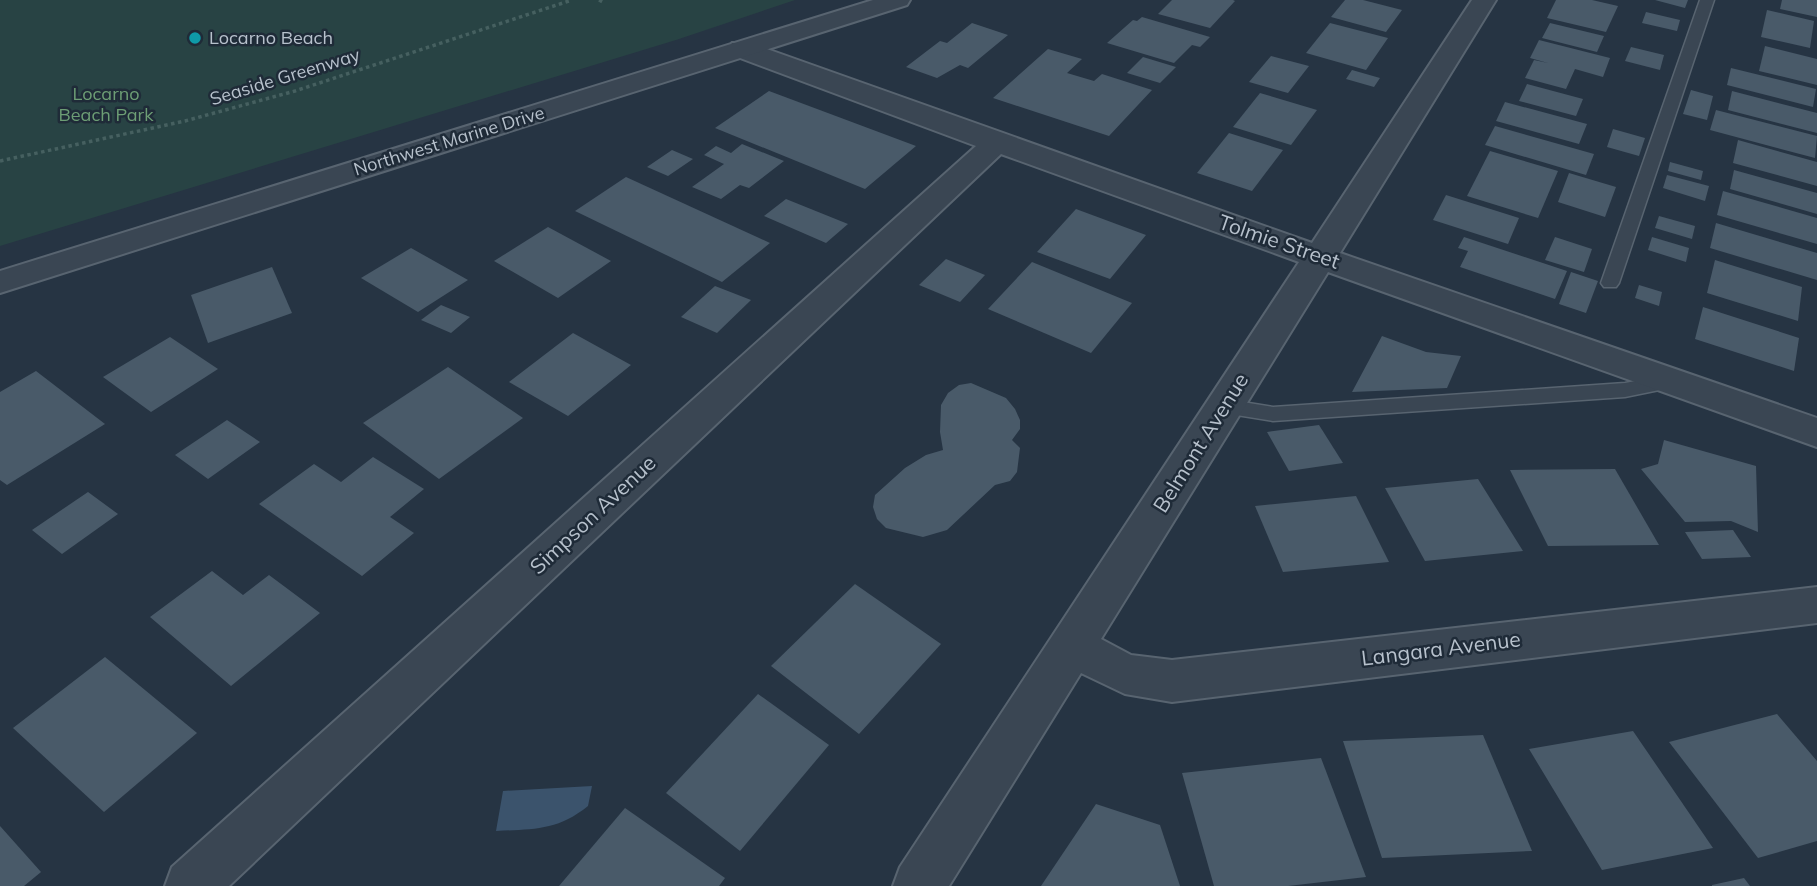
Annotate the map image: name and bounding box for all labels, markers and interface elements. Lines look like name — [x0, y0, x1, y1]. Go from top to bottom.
place label: Locarno Beach — [209, 26, 333, 49]
marker: Locarno Beach — [187, 30, 203, 46]
street label: Seaside Greenway — [207, 43, 363, 110]
park label: Locarno Beach Park — [59, 82, 154, 126]
street label: Northwest Marine Drive — [351, 101, 547, 180]
street label: Tolmie Street — [1215, 208, 1343, 274]
street label: Belmont Avenue — [1147, 368, 1253, 517]
street label: Simpson Avenue — [524, 449, 661, 579]
street label: Langara Avenue — [1360, 625, 1522, 671]

